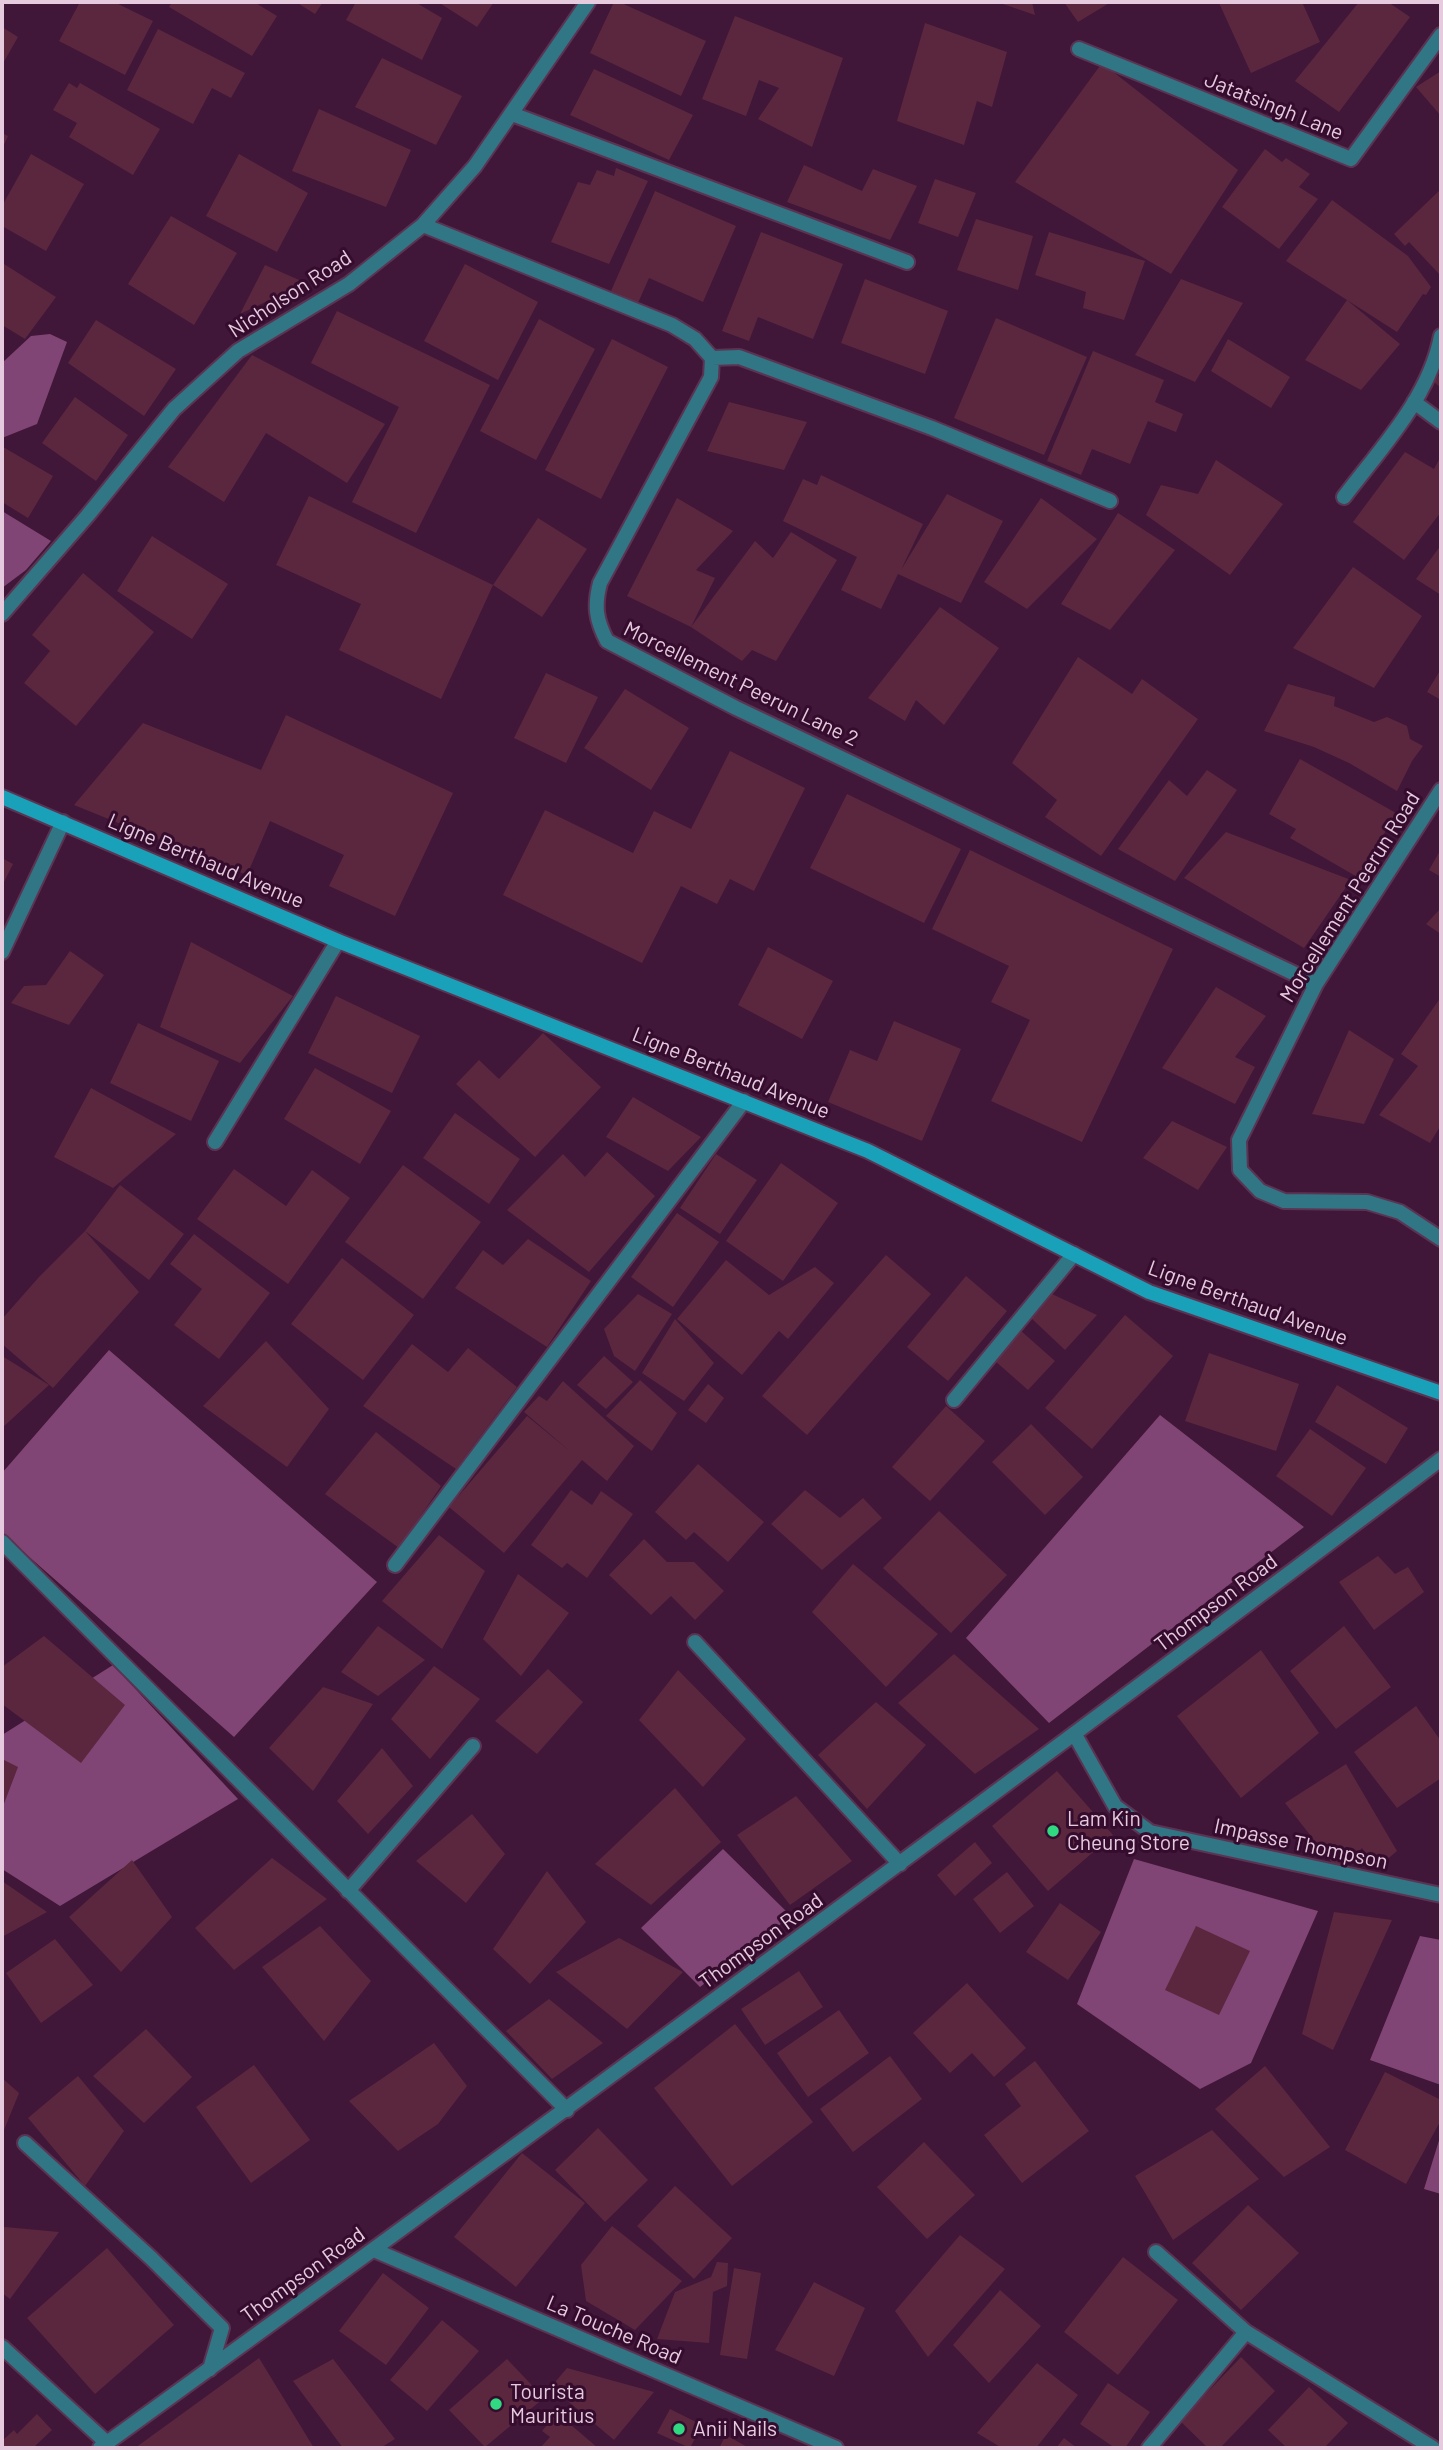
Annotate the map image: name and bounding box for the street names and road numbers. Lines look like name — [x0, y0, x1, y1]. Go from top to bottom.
street label: Jatatsingh Lane — [1201, 67, 1347, 145]
street label: Nicholson Road — [224, 245, 356, 343]
street label: Morcellement Peerun Lane 2 — [620, 616, 862, 752]
street label: Morcellement Peerun Road — [1275, 787, 1425, 1007]
street label: Ligne Berthaud Avenue — [104, 808, 308, 914]
street label: Ligne Berthaud Avenue — [629, 1022, 833, 1124]
street label: Ligne Berthaud Avenue — [1145, 1255, 1351, 1351]
street label: Thompson Road — [1150, 1549, 1282, 1657]
street label: Impasse Thompson — [1212, 1813, 1390, 1875]
street label: Thompson Road — [694, 1888, 828, 1994]
street label: Thompson Road — [236, 2222, 370, 2328]
street label: La Touche Road — [543, 2290, 685, 2370]

